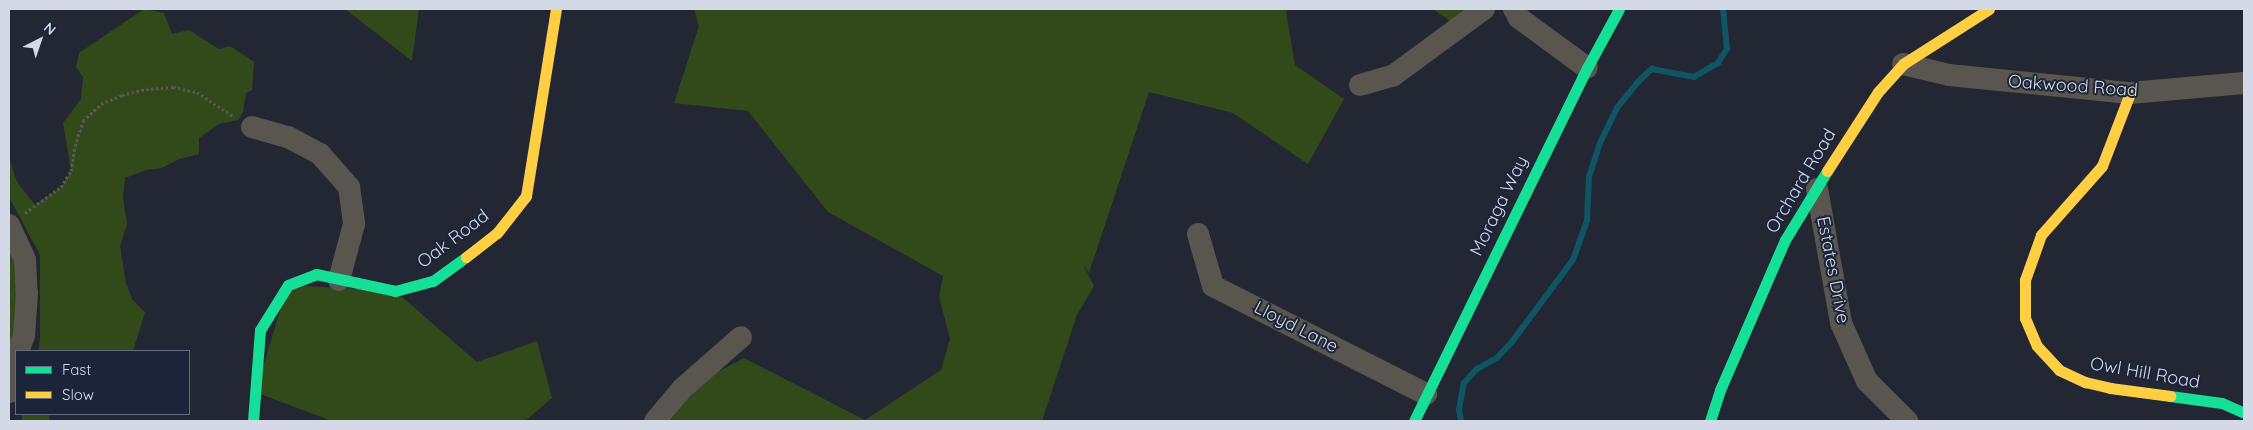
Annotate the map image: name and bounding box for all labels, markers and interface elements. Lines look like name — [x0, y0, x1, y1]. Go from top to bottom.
north arrow — [15, 15, 65, 65]
text: N — [40, 19, 60, 39]
street label: Oakwood Road — [2007, 71, 2139, 101]
street label: Orchard Road — [1761, 125, 1841, 237]
street label: Moraga Way — [1465, 152, 1533, 260]
street label: Oak Road — [413, 205, 493, 273]
street label: Estates Drive — [1812, 215, 1854, 325]
street label: Lloyd Lane — [1250, 297, 1342, 357]
legend — [15, 350, 190, 415]
street label: Owl Hill Road — [2088, 353, 2202, 393]
text: Fast — [62, 360, 91, 379]
text: Slow — [62, 385, 94, 404]

